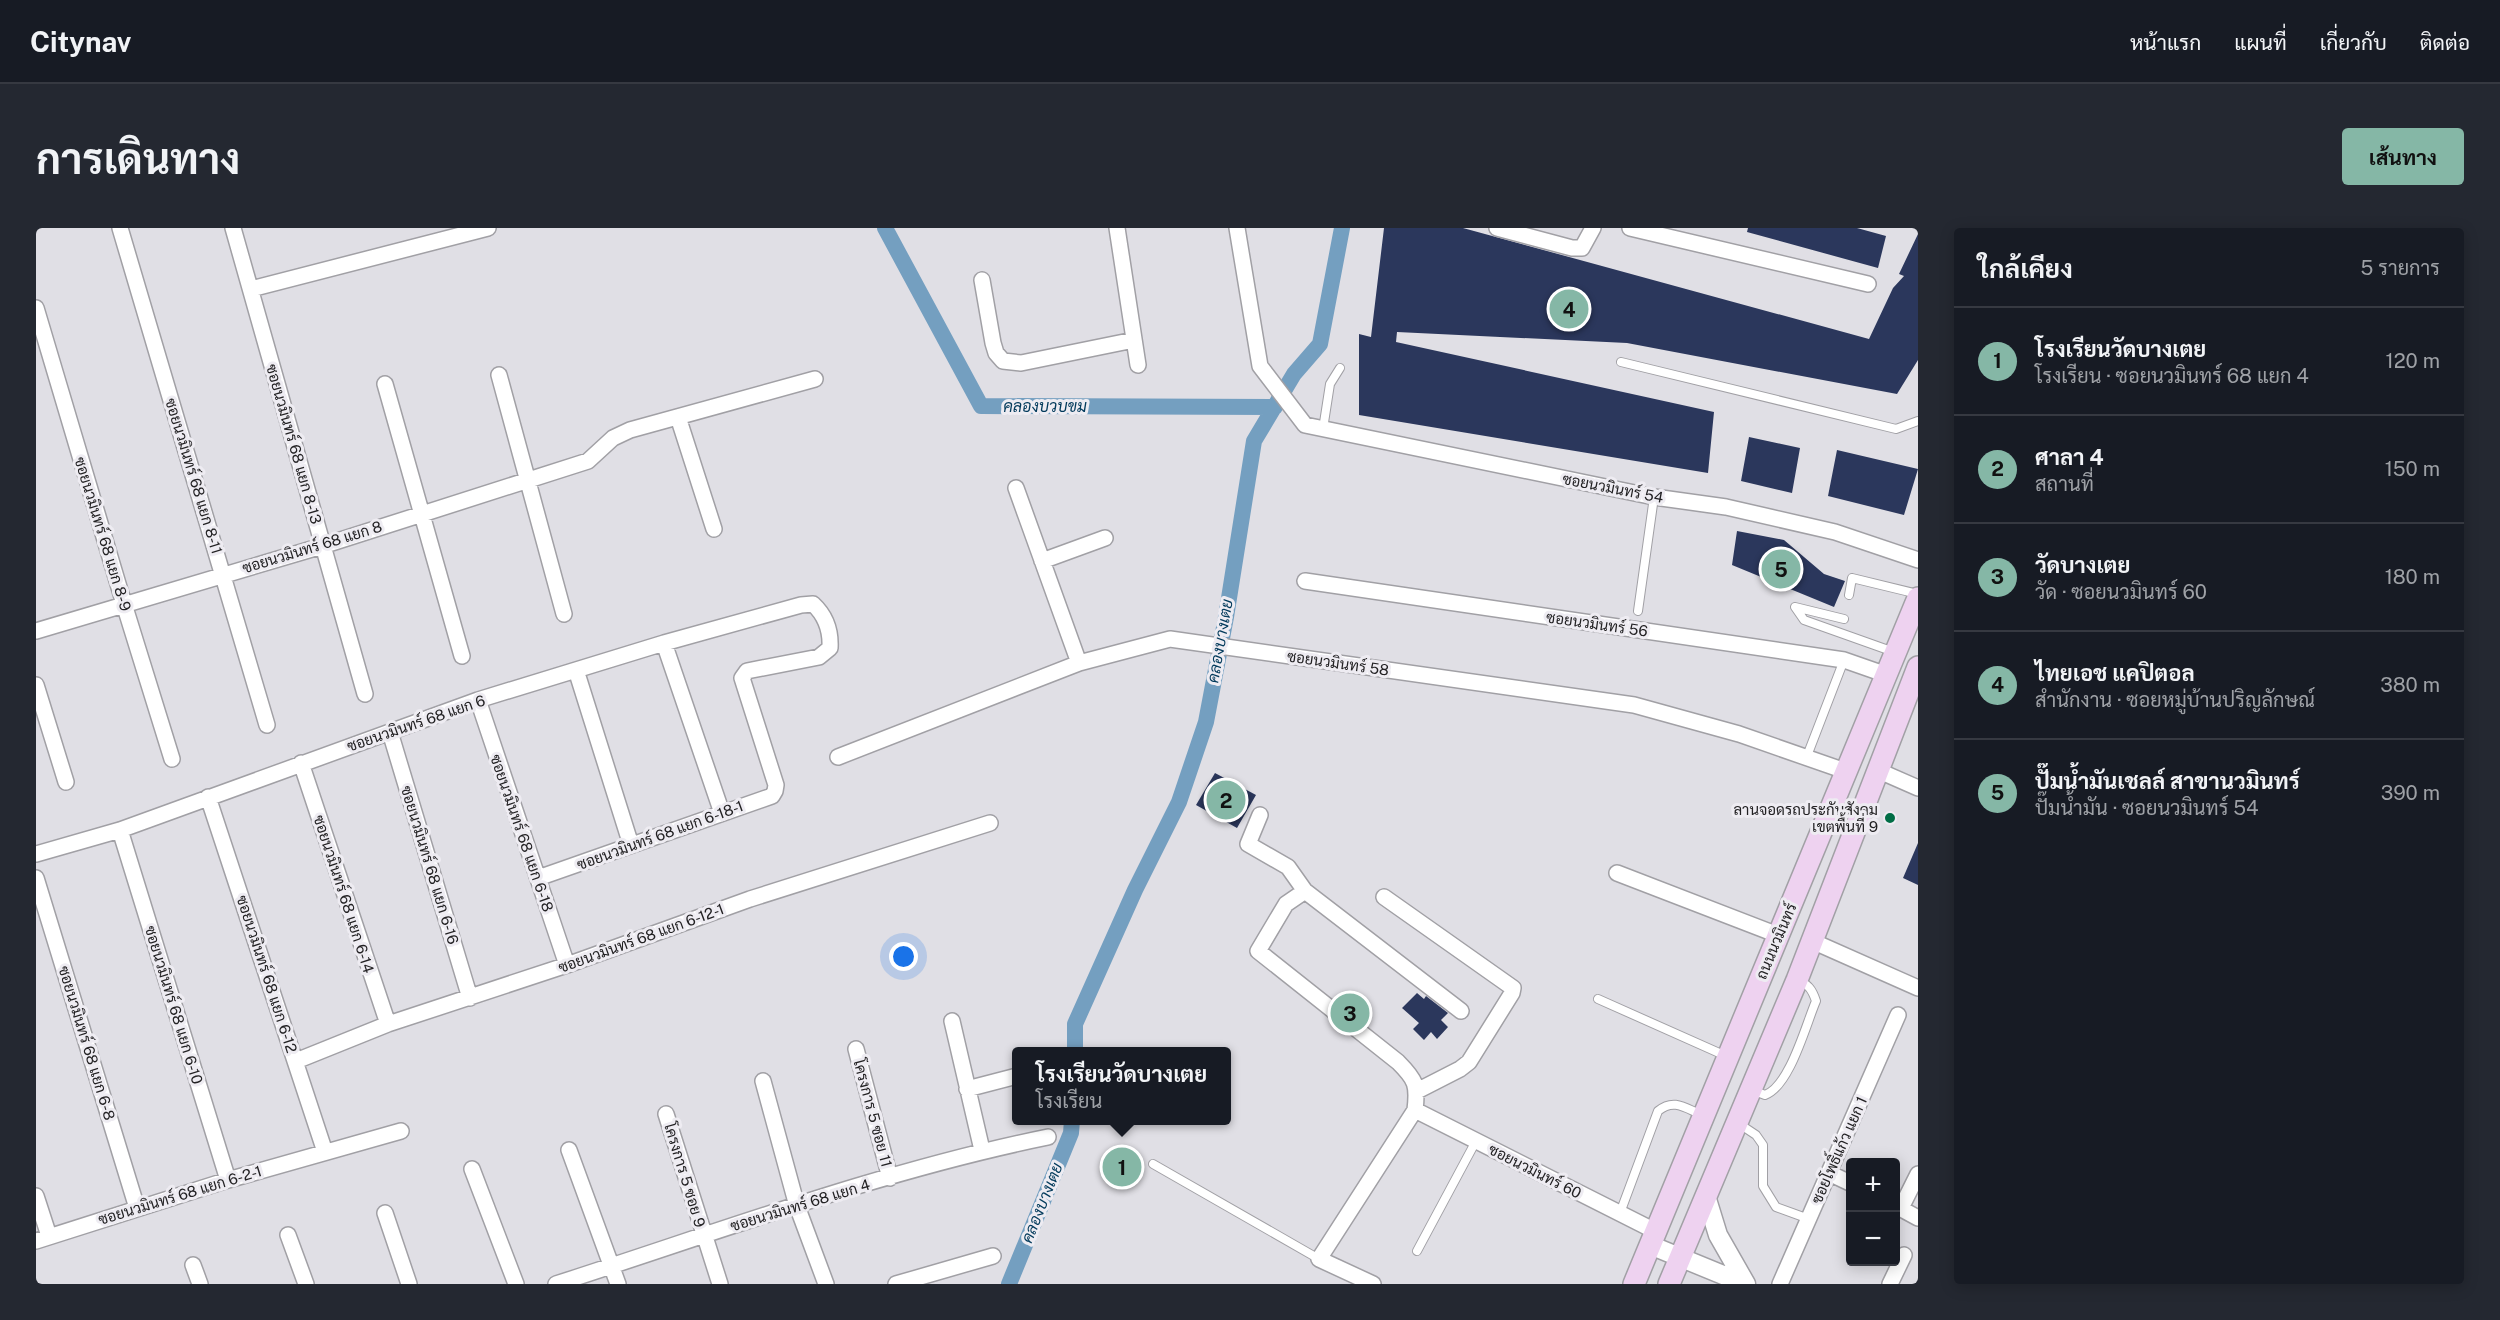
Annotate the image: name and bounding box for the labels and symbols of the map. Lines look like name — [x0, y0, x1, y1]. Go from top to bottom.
pin: 4 — [1550, 286, 1588, 332]
street label: ซอยนวมินทร์ 68 แยก 8-13 — [263, 362, 326, 526]
street label: ซอยนวมินทร์ 68 แยก 8-11 — [162, 396, 227, 556]
water label: คลองบวบขม — [1003, 397, 1087, 416]
street label: ซอยนวมินทร์ 68 แยก 8-9 — [71, 455, 136, 613]
street label: ซอยนวมินทร์ 54 — [1561, 469, 1665, 506]
street label: ซอยนวมินทร์ 68 แยก 8 — [240, 517, 384, 576]
pin: 5 — [1762, 546, 1800, 592]
water label: คลองบางเตย — [1203, 598, 1237, 684]
street label: ซอยนวมินทร์ 56 — [1545, 607, 1649, 640]
street label: ซอยนวมินทร์ 58 — [1286, 646, 1390, 679]
street label: ซอยนวมินทร์ 68 แยก 6 — [344, 690, 487, 755]
street label: ซอยนวมินทร์ 68 แยก 6-18 — [487, 752, 558, 914]
pin: 2 — [1206, 778, 1246, 822]
street label: ซอยนวมินทร์ 68 แยก 6-16 — [398, 783, 463, 946]
street label: ซอยนวมินทร์ 68 แยก 6-18-1 — [574, 796, 746, 873]
place label: ลานจอดรถประกันสังคม เขตพื้นที่ 9 — [1733, 801, 1878, 835]
marker: ลานจอดรถประกันสังคม เขตพื้นที่ 9 — [1883, 811, 1897, 825]
street label: ซอยนวมินทร์ 68 แยก 6-14 — [310, 813, 379, 975]
street label: ซอยนวมินทร์ 68 แยก 6-12 — [234, 893, 301, 1055]
street label: ซอยนวมินทร์ 68 แยก 6-12-1 — [555, 899, 726, 976]
street label: ถนนนวมินทร์ — [1751, 900, 1800, 982]
street label: ซอยนวมินทร์ 68 แยก 6-10 — [142, 923, 207, 1086]
your location — [889, 942, 918, 971]
street label: ซอยนวมินทร์ 68 แยก 6-8 — [55, 964, 120, 1122]
pin: 3 — [1330, 990, 1370, 1036]
street label: โครงการ 5 ซอย 11 — [850, 1056, 897, 1169]
street label: ซอยโพธิ์แก้ว แยก 1 — [1802, 1091, 1870, 1206]
street label: โครงการ 5 ซอย 9 — [661, 1119, 710, 1229]
street label: ซอยนวมินทร์ 60 — [1486, 1139, 1585, 1202]
pin: 1 — [1102, 1144, 1142, 1190]
water label: คลองบางเตย — [1017, 1160, 1067, 1246]
street label: ซอยนวมินทร์ 68 แยก 6-2-1 — [96, 1161, 264, 1228]
street label: ซอยนวมินทร์ 68 แยก 4 — [728, 1175, 872, 1234]

